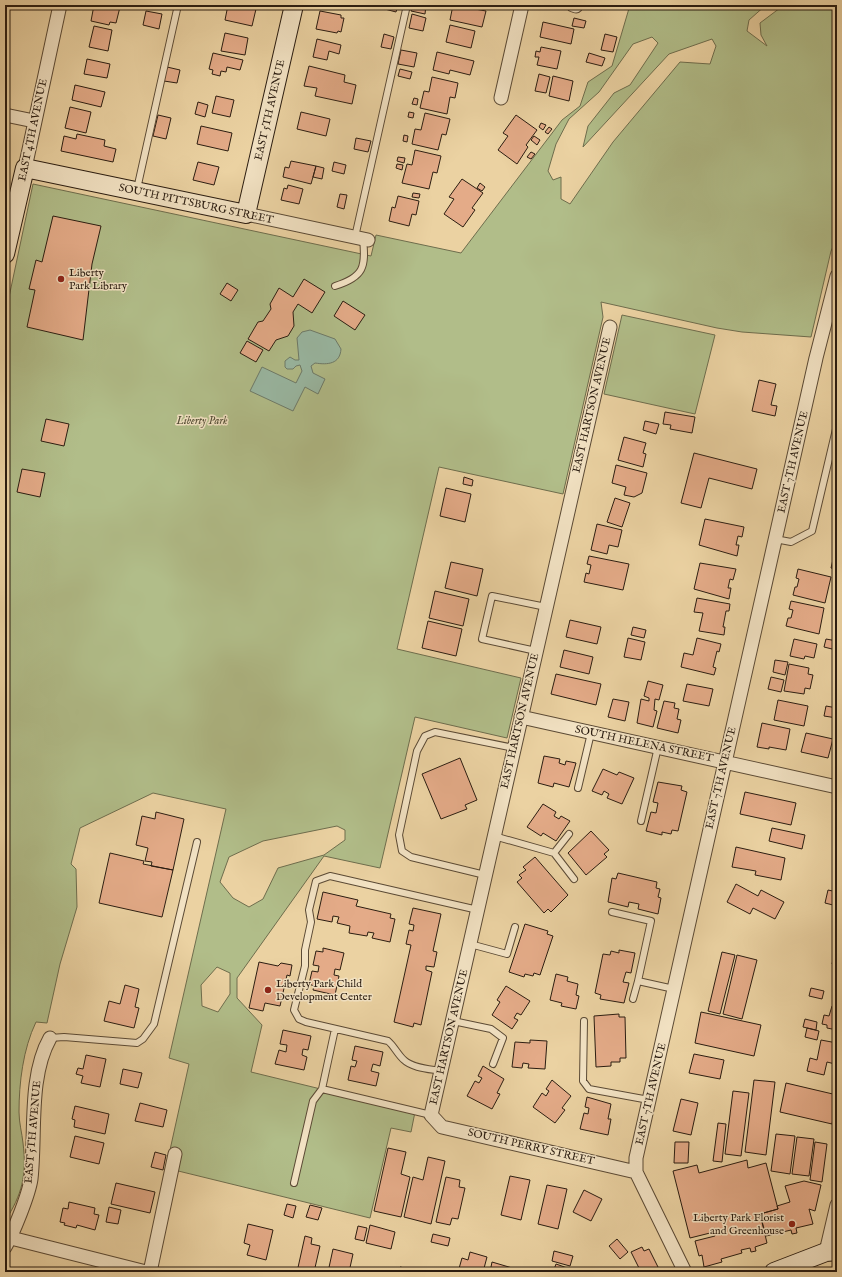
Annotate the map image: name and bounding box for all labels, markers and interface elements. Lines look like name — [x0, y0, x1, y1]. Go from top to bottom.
street label: EAST 5TH AVENUE — [252, 58, 289, 162]
street label: EAST 4TH AVENUE — [15, 77, 51, 183]
street label: SOUTH PITTSBURG STREET — [117, 181, 275, 227]
place label: Liberty Park Library — [69, 266, 128, 293]
marker: Liberty Park Library — [56, 274, 66, 284]
street label: EAST HARTSON AVENUE — [570, 335, 615, 474]
street label: EAST 7TH AVENUE — [774, 409, 812, 514]
park label: Liberty Park — [176, 414, 228, 428]
street label: EAST HARTSON AVENUE — [498, 651, 543, 790]
street label: SOUTH HELENA STREET — [574, 723, 714, 765]
street label: EAST 7TH AVENUE — [702, 725, 740, 830]
street label: EAST HARTSON AVENUE — [427, 967, 472, 1106]
place label: Liberty Park Child Development Center — [276, 977, 372, 1004]
marker: Liberty Park Child Development Center — [263, 985, 273, 995]
street label: EAST 7TH AVENUE — [632, 1041, 670, 1146]
street label: EAST 5TH AVENUE — [22, 1080, 45, 1184]
street label: SOUTH PERRY STREET — [466, 1126, 596, 1168]
place label: Liberty Park Florist and Greenhouse — [693, 1211, 784, 1238]
marker: Liberty Park Florist and Greenhouse — [787, 1219, 797, 1229]

